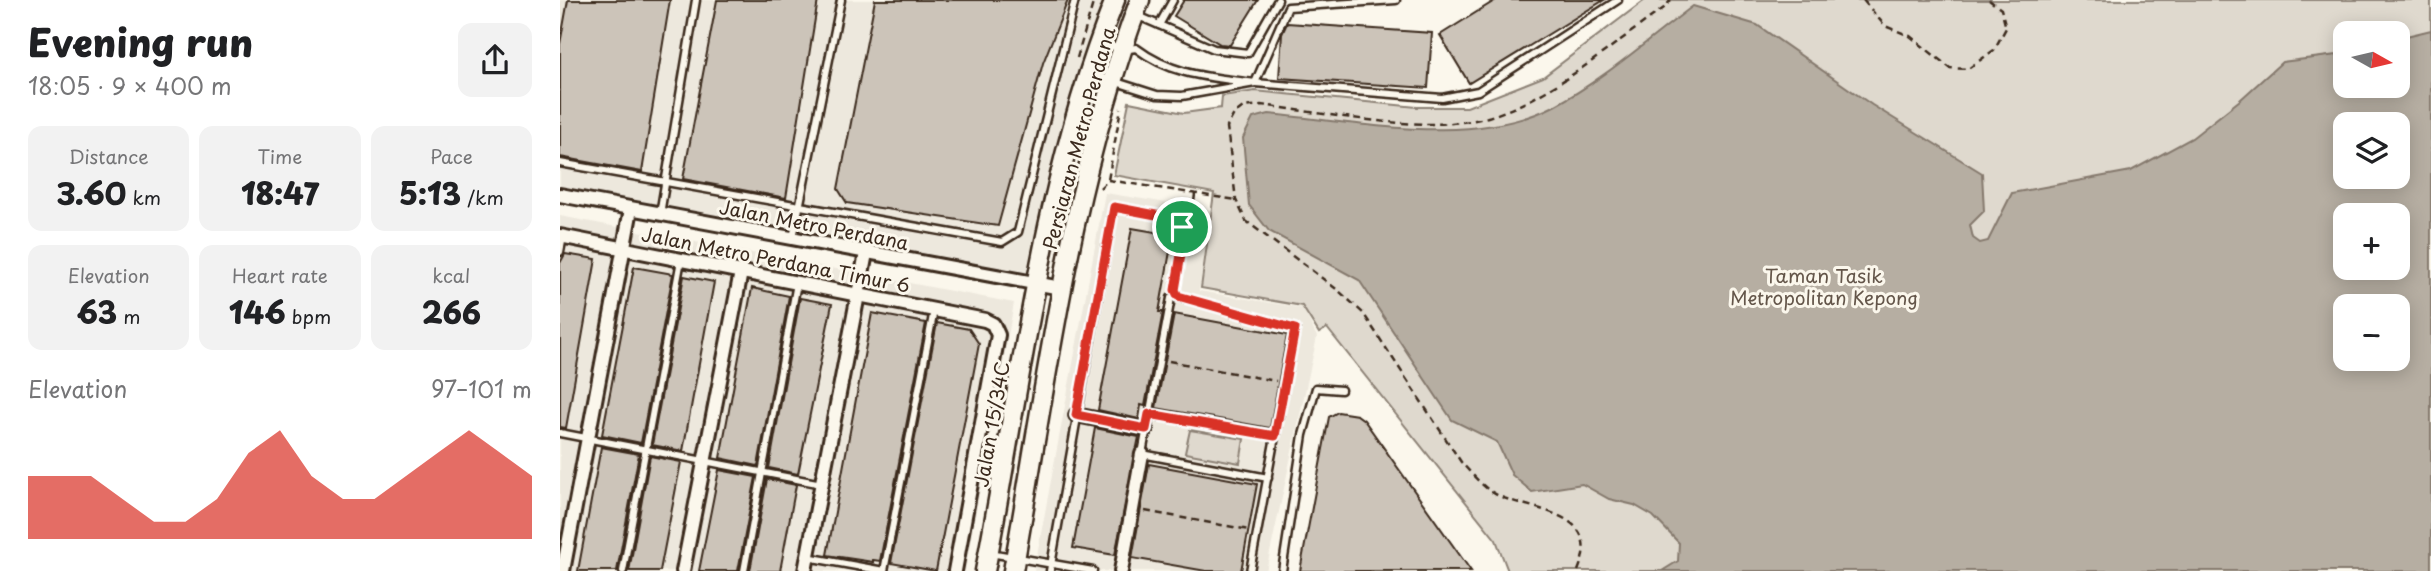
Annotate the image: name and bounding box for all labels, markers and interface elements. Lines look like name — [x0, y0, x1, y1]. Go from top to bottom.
text: Evening run — [28, 13, 253, 70]
north arrow — [2333, 21, 2410, 98]
map controls — [2333, 21, 2410, 371]
button: share — [458, 23, 532, 97]
street label: Persiaran Metro Perdana — [1035, 23, 1121, 252]
text: 18:05 · 9 × 400 m — [28, 68, 232, 103]
button: layers — [2333, 112, 2410, 189]
text: Distance — [69, 142, 149, 170]
text: Time — [258, 142, 302, 170]
text: Pace — [430, 142, 473, 170]
text: 3.60 — [56, 170, 126, 215]
text: 18:47 — [241, 170, 319, 215]
text: 5:13 — [399, 170, 461, 215]
text: km — [126, 183, 161, 211]
text: /km — [461, 183, 504, 211]
street label: Jalan Metro Perdana — [717, 192, 912, 256]
pin — [1152, 197, 1212, 257]
button: + — [2333, 203, 2410, 280]
icon: arrive — [1163, 208, 1201, 246]
street label: Jalan Metro Perdana Timur 6 — [639, 219, 913, 299]
text: Elevation — [68, 261, 150, 289]
text: Heart rate — [232, 261, 328, 289]
text: kcal — [432, 261, 470, 289]
park label: Taman Tasik Metropolitan Kepong — [1730, 261, 1918, 311]
text: 63 — [77, 289, 117, 334]
text: 146 — [229, 289, 286, 334]
text: 266 — [422, 289, 481, 334]
button: − — [2333, 294, 2410, 371]
text: m — [117, 302, 141, 330]
text: bpm — [286, 302, 331, 330]
street label: Jalan 15/34C — [966, 359, 1016, 489]
text: Elevation — [28, 371, 127, 406]
text: 97–101 m — [431, 371, 532, 406]

